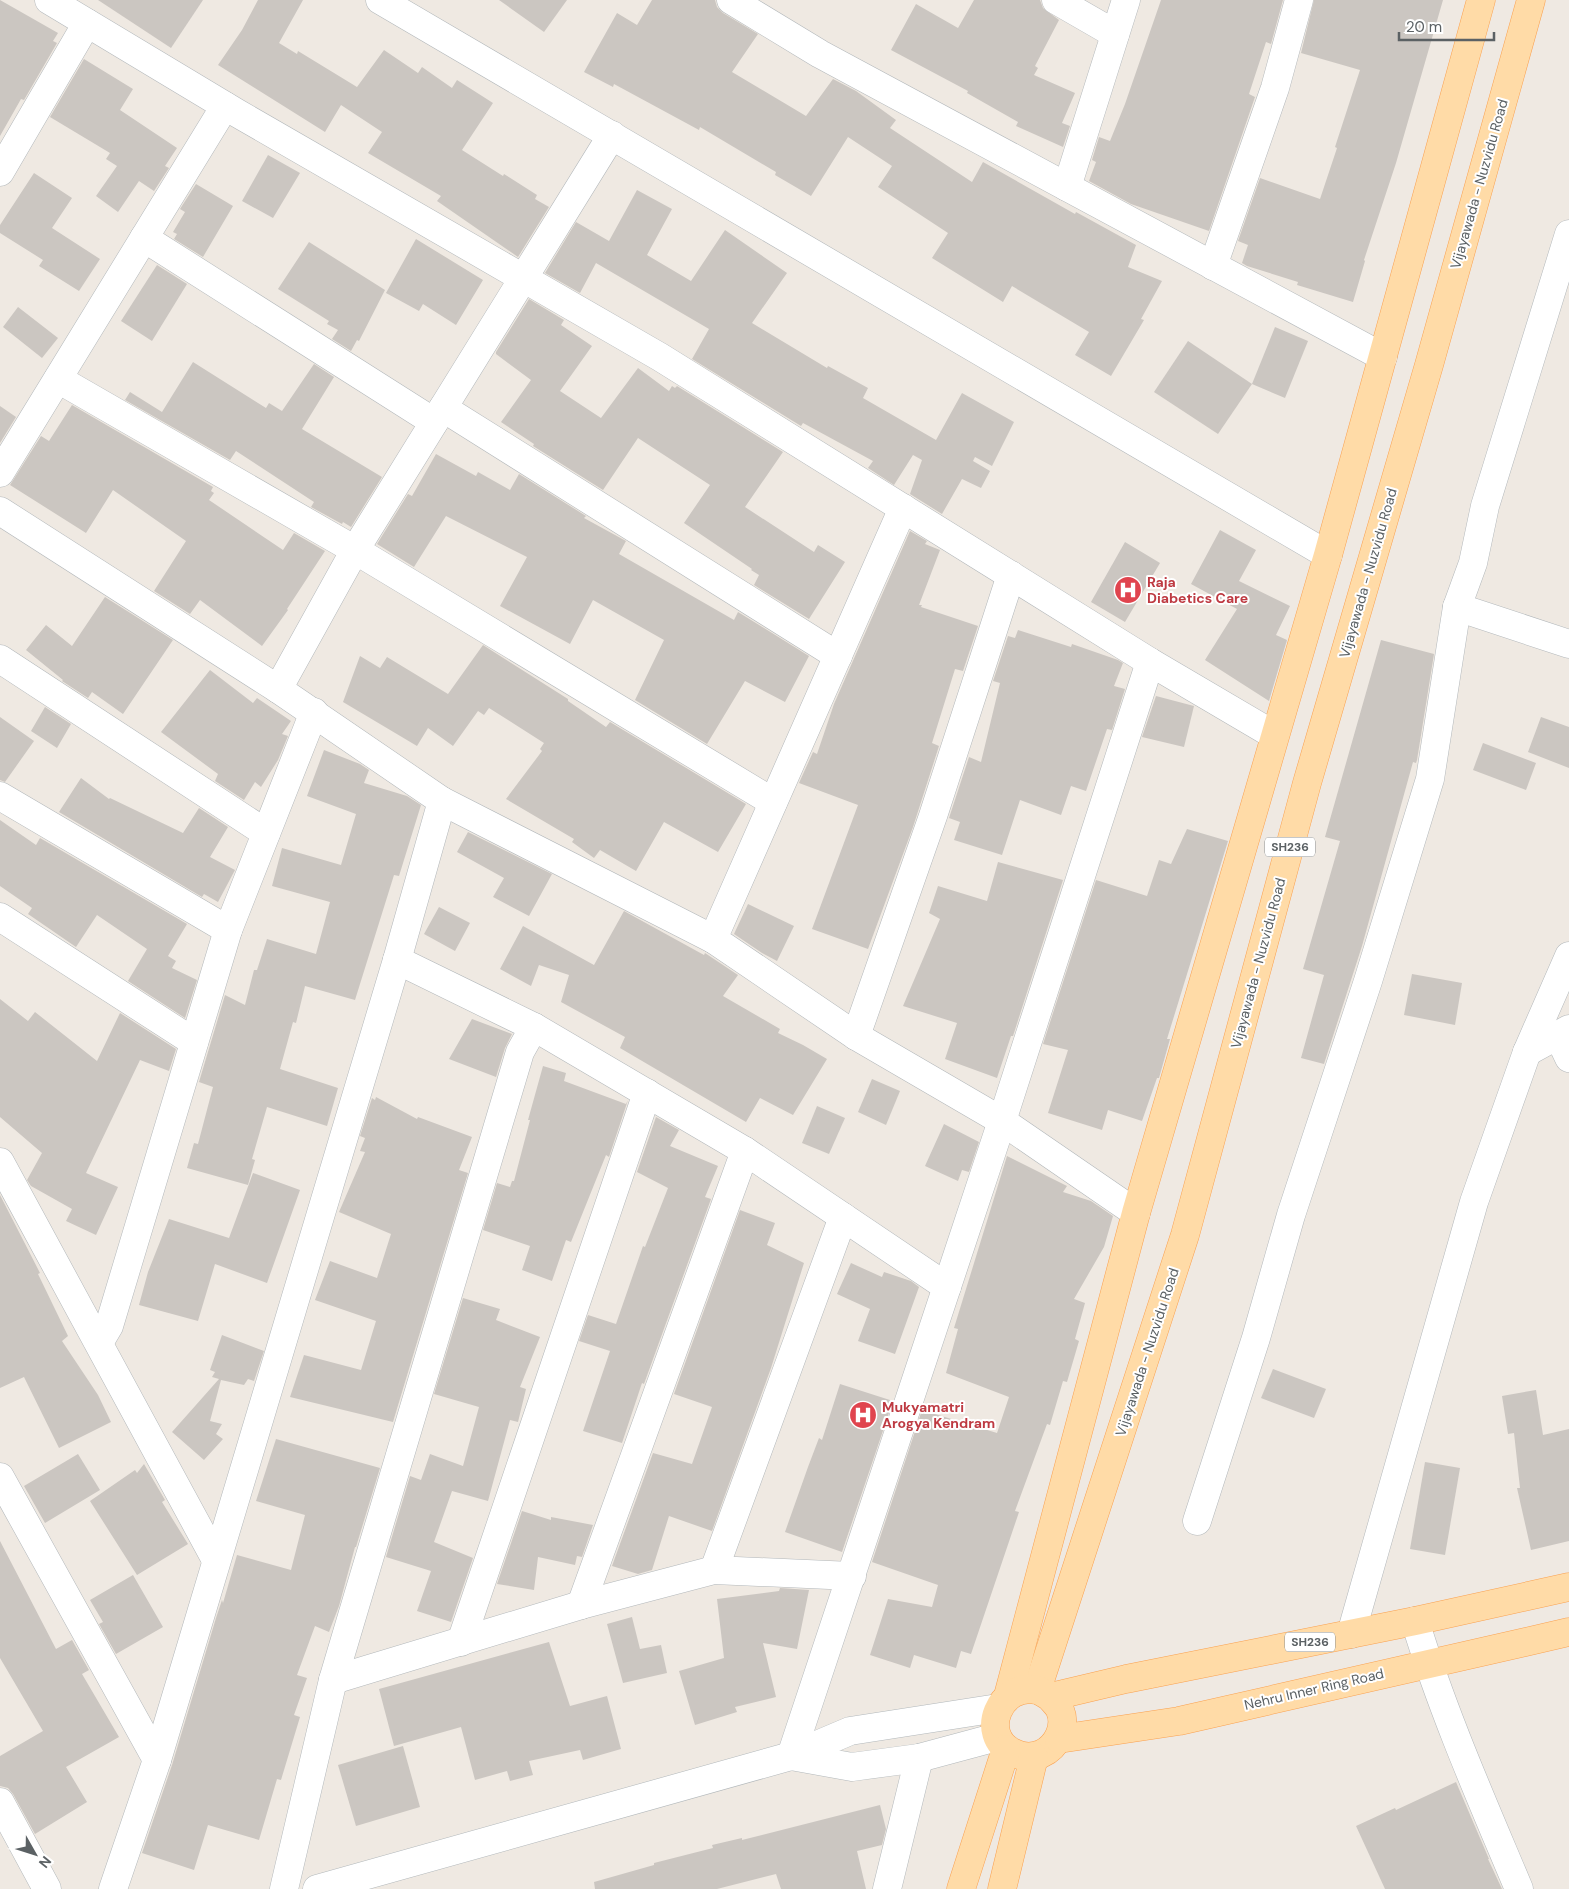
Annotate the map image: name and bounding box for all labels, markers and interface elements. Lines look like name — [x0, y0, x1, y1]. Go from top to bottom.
scale bar — [1399, 10, 1494, 42]
text: 20 m — [1406, 17, 1442, 37]
street label: Vijayawada - Nuzvidu Road — [1446, 97, 1512, 271]
street label: Vijayawada - Nuzvidu Road — [1335, 486, 1401, 660]
place label: Raja Diabetics Care — [1147, 573, 1248, 607]
hospital icon: Raja Diabetics Care — [1113, 575, 1143, 605]
road number: SH236 — [1265, 838, 1315, 856]
street label: Vijayawada - Nuzvidu Road — [1227, 876, 1289, 1050]
street label: Vijayawada - Nuzvidu Road — [1111, 1266, 1183, 1438]
place label: Mukyamatri Arogya Kendram — [882, 1398, 995, 1432]
hospital icon: Mukyamatri Arogya Kendram — [848, 1400, 878, 1430]
road number: SH236 — [1285, 1632, 1335, 1651]
street label: Nehru Inner Ring Road — [1242, 1664, 1386, 1714]
north arrow — [10, 1829, 60, 1879]
text: N — [35, 1853, 55, 1872]

